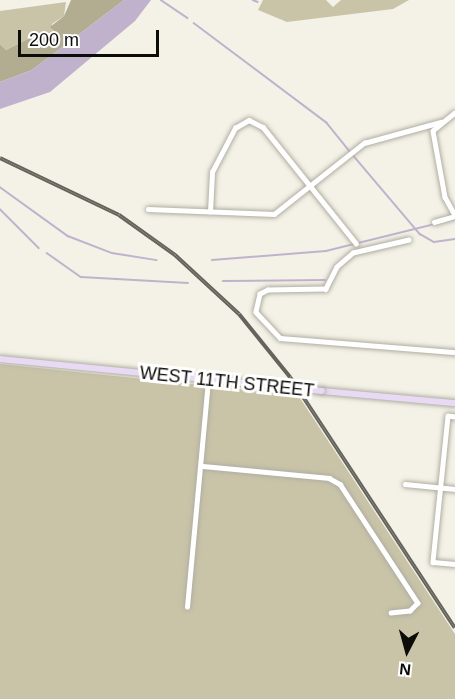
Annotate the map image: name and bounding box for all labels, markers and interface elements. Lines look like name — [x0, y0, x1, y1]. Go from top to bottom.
scale bar — [21, 18, 162, 56]
text: 200 m — [29, 30, 79, 50]
street label: WEST 11TH STREET — [139, 362, 315, 402]
north arrow — [377, 621, 437, 681]
text: N — [398, 660, 412, 678]

